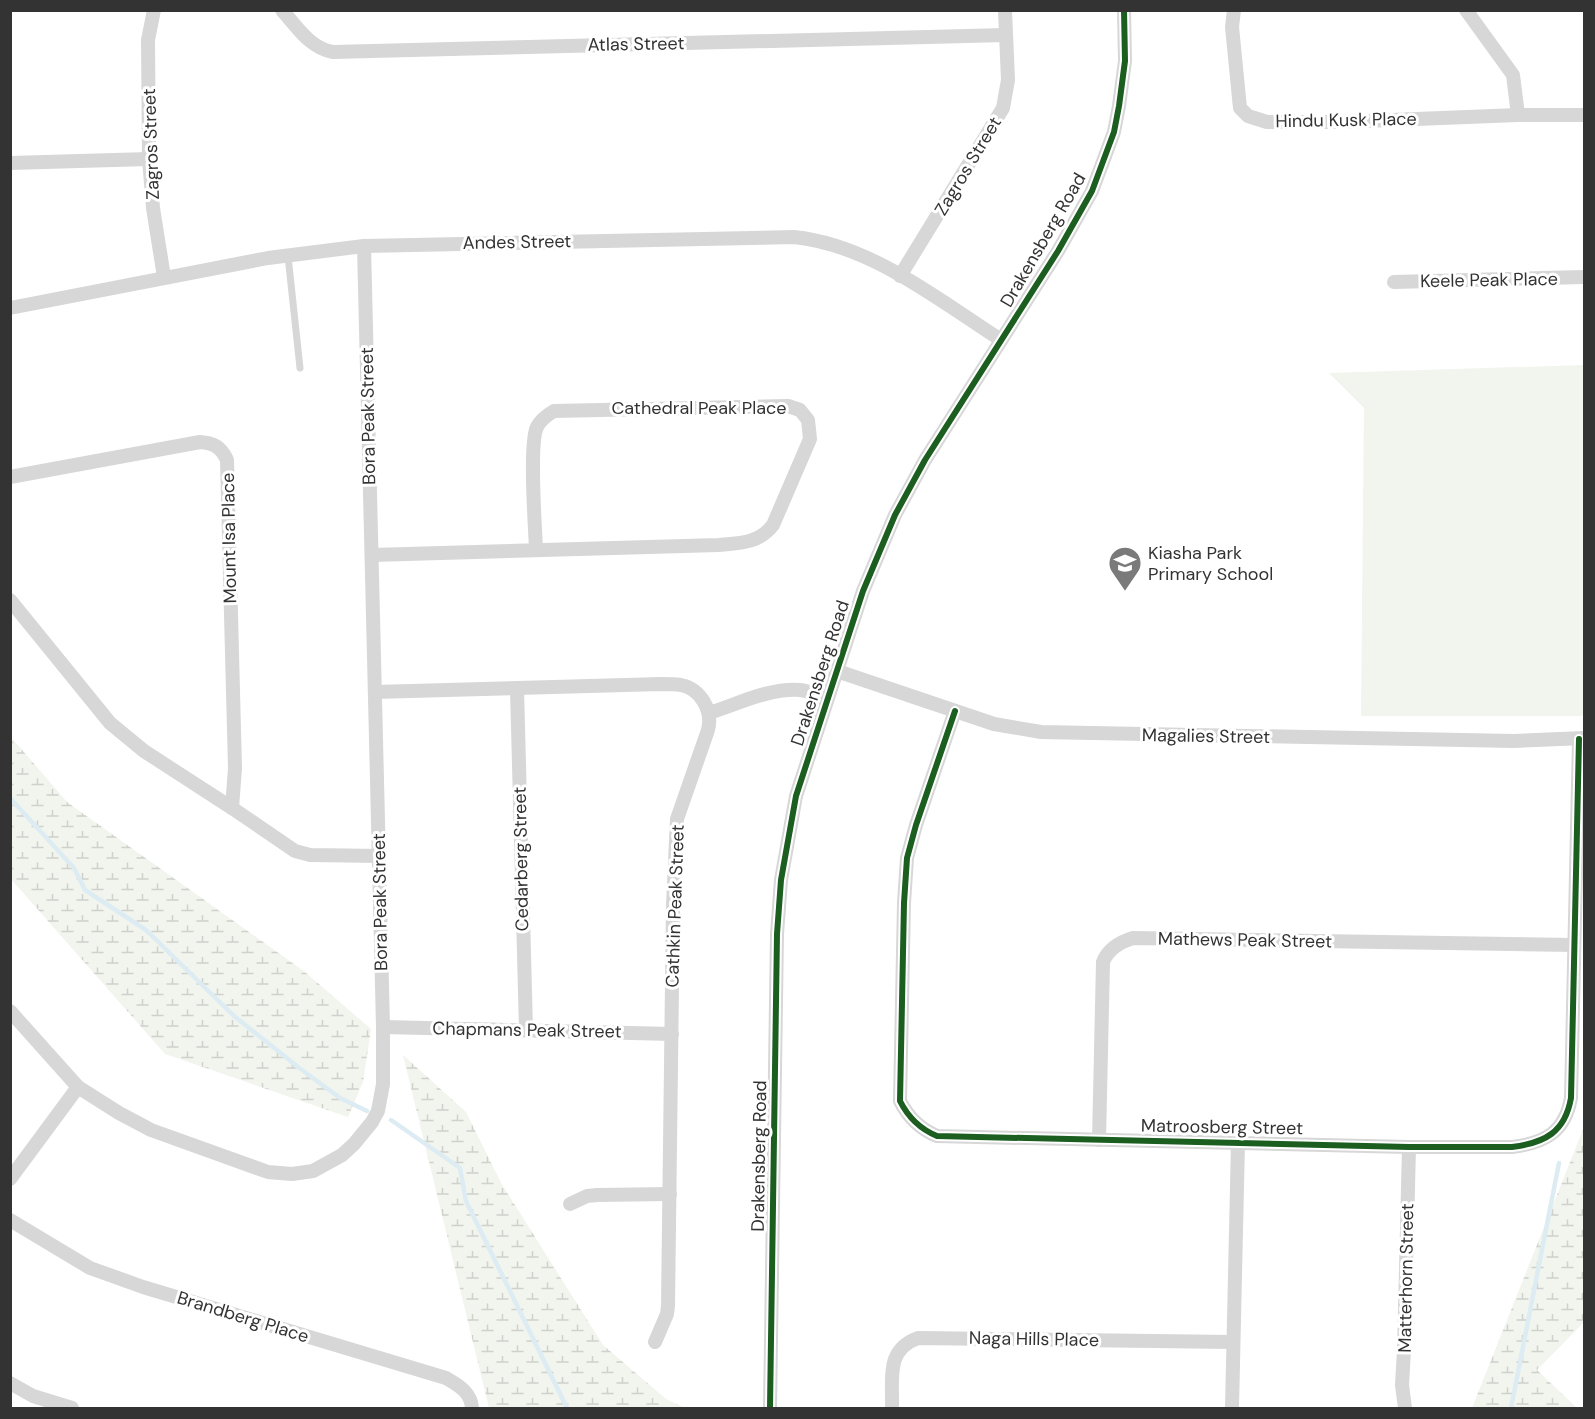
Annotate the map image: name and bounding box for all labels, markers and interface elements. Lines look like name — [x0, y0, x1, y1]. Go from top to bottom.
street label: Atlas Street — [587, 31, 685, 57]
street label: Zagros Street — [137, 88, 165, 200]
street label: Hindu Kusk Place — [1275, 107, 1417, 133]
street label: Zagros Street — [929, 112, 1007, 220]
street label: Drakensberg Road — [995, 168, 1091, 312]
street label: Andes Street — [462, 229, 572, 255]
street label: Keele Peak Place — [1420, 267, 1558, 293]
street label: Bora Peak Street — [355, 347, 381, 485]
street label: Cathedral Peak Place — [611, 396, 787, 420]
street label: Mount Isa Place — [216, 472, 242, 604]
place label: Kiasha Park Primary School — [1148, 541, 1273, 586]
school or university icon: Kiasha Park Primary School — [1107, 545, 1143, 592]
street label: Drakensberg Road — [785, 597, 855, 749]
street label: Magalies Street — [1142, 723, 1270, 749]
street label: Cedarberg Street — [508, 786, 534, 932]
street label: Cathkin Peak Street — [660, 824, 690, 988]
street label: Bora Peak Street — [367, 833, 393, 971]
street label: Mathews Peak Street — [1158, 926, 1332, 954]
street label: Chapmans Peak Street — [432, 1016, 622, 1044]
street label: Drakensberg Road — [746, 1080, 772, 1232]
street label: Matroosberg Street — [1141, 1114, 1303, 1140]
street label: Matterhorn Street — [1393, 1203, 1419, 1353]
street label: Brandberg Place — [174, 1286, 312, 1348]
street label: Naga Hills Place — [969, 1326, 1099, 1352]

